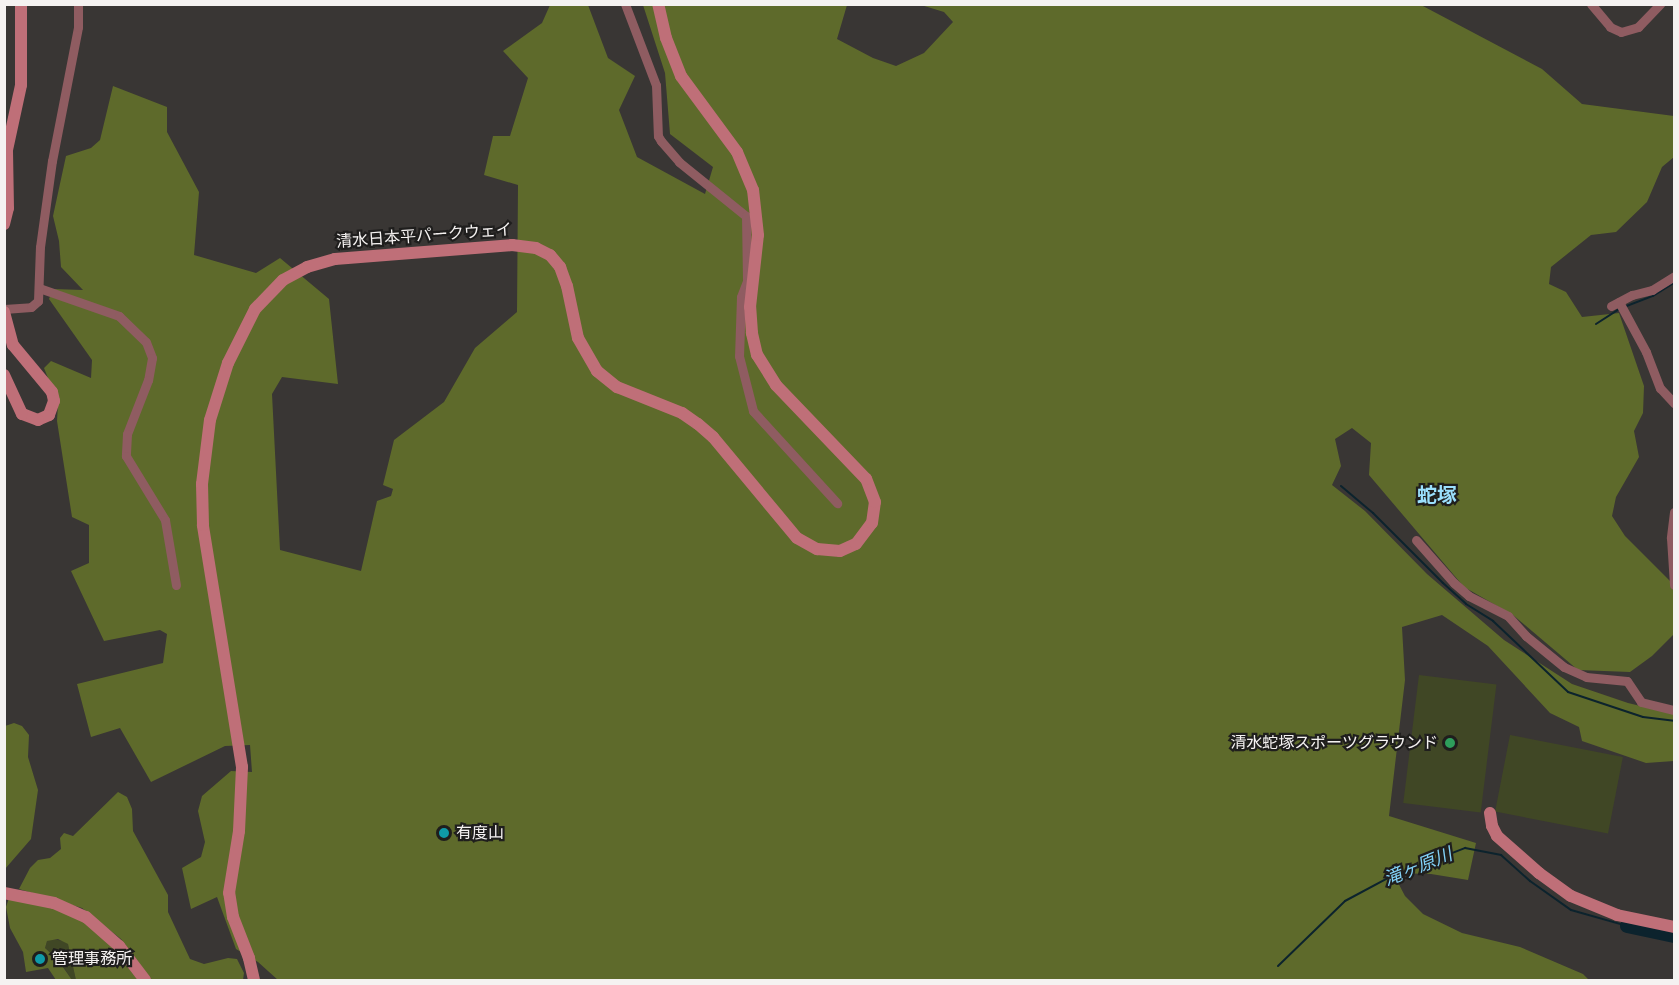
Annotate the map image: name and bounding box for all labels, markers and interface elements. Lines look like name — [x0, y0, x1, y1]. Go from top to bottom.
street label: 清水日本平パークウェイ — [336, 220, 512, 252]
district label: 蛇塚 — [1417, 483, 1457, 507]
place label: 清水蛇塚スポーツグラウンド — [1230, 733, 1438, 753]
marker: 清水蛇塚スポーツグラウンド — [1443, 736, 1457, 750]
place label: 有度山 — [456, 823, 504, 843]
marker: 有度山 — [437, 826, 451, 840]
water label: 滝ヶ原川 — [1381, 844, 1455, 890]
place label: 管理事務所 — [52, 949, 132, 969]
marker: 管理事務所 — [33, 952, 47, 966]

